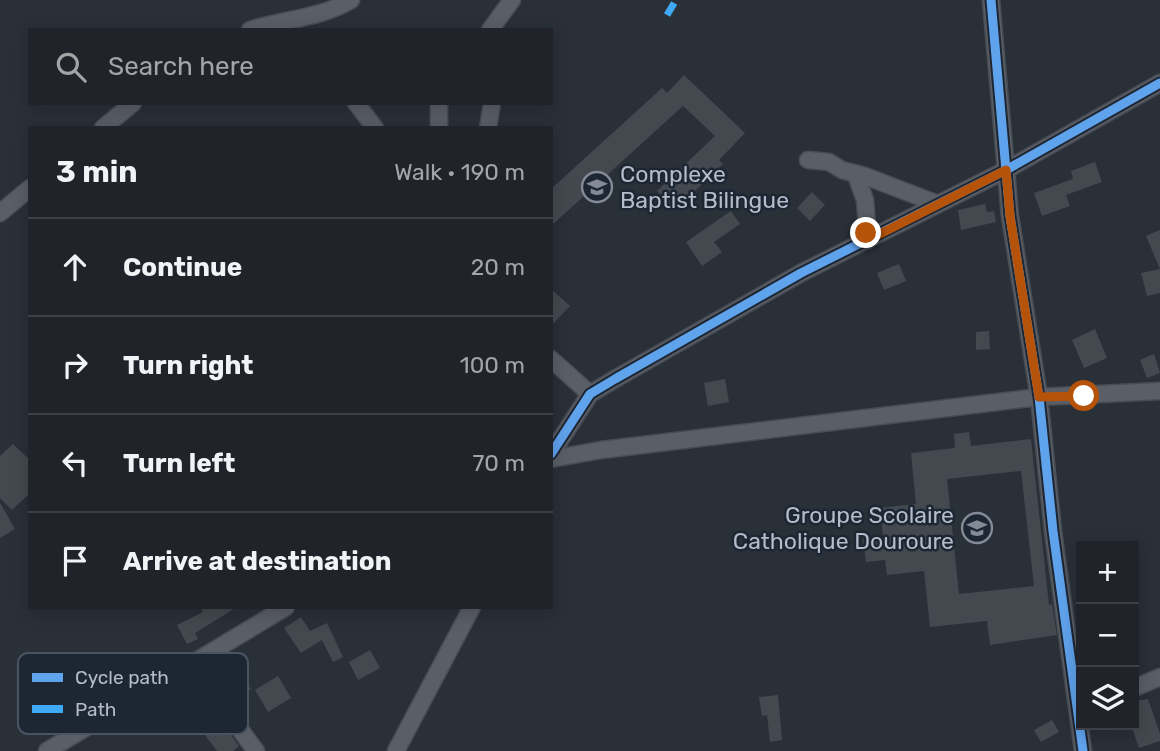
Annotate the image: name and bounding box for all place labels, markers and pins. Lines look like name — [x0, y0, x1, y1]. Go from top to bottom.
place label: Complexe Baptist Bilingue — [620, 160, 789, 214]
school or university icon: Complexe Baptist Bilingue — [580, 170, 614, 204]
place label: Groupe Scolaire Catholique Douroure — [733, 501, 954, 555]
school or university icon: Groupe Scolaire Catholique Douroure — [960, 511, 994, 545]

